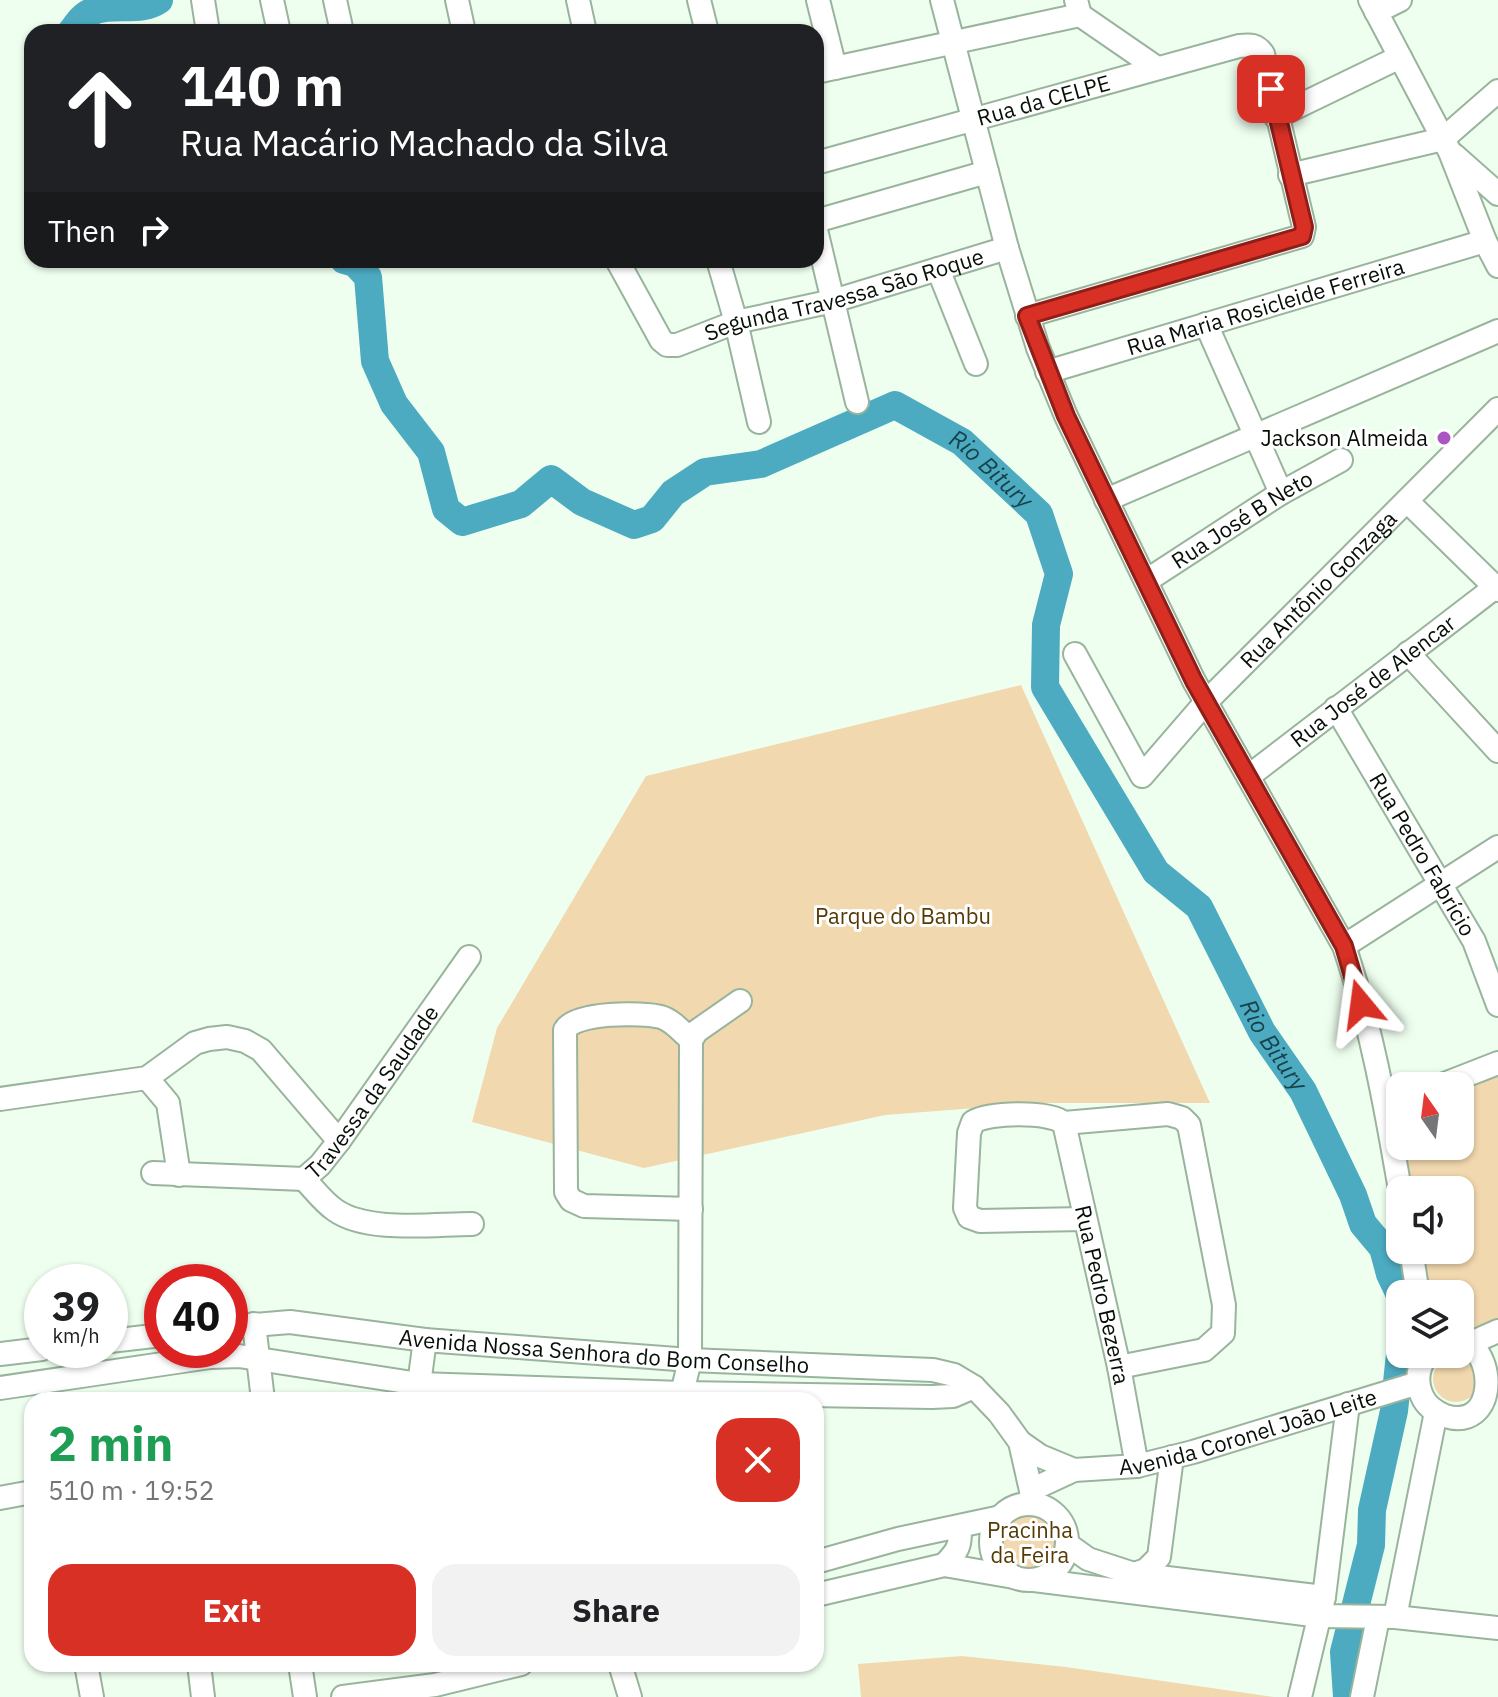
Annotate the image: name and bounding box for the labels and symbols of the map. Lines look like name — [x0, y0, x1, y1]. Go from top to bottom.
pin — [1237, 55, 1305, 123]
street label: Rua da CELPE — [973, 67, 1113, 132]
street label: Segunda Travessa São Roque — [700, 241, 987, 347]
street label: Rua Maria Rosicleide Ferreira — [1123, 251, 1408, 361]
water label: Rio Bitury — [944, 421, 1041, 516]
place label: Jackson Almeida — [1260, 423, 1428, 452]
marker: Jackson Almeida — [1435, 429, 1453, 447]
street label: Rua José B Neto — [1165, 463, 1318, 575]
street label: Rua Antônio Gonzaga — [1233, 504, 1403, 674]
street label: Rua José de Alencar — [1284, 608, 1461, 753]
street label: Rua Pedro Fabrício — [1363, 767, 1483, 941]
park label: Parque do Bambu — [815, 901, 991, 930]
position arrow — [1319, 962, 1403, 1046]
water label: Rio Bitury — [1233, 994, 1316, 1098]
street label: Travessa da Saudade — [299, 999, 445, 1185]
north arrow — [1386, 1072, 1474, 1160]
street label: Rua Pedro Bezerra — [1069, 1202, 1137, 1387]
speed limit sign: 40 — [144, 1264, 248, 1368]
street label: Avenida Nossa Senhora do Bom Conselho — [397, 1322, 810, 1379]
street label: Avenida Coronel João Leite — [1118, 1382, 1380, 1481]
park label: Pracinha da Feira — [987, 1515, 1073, 1569]

